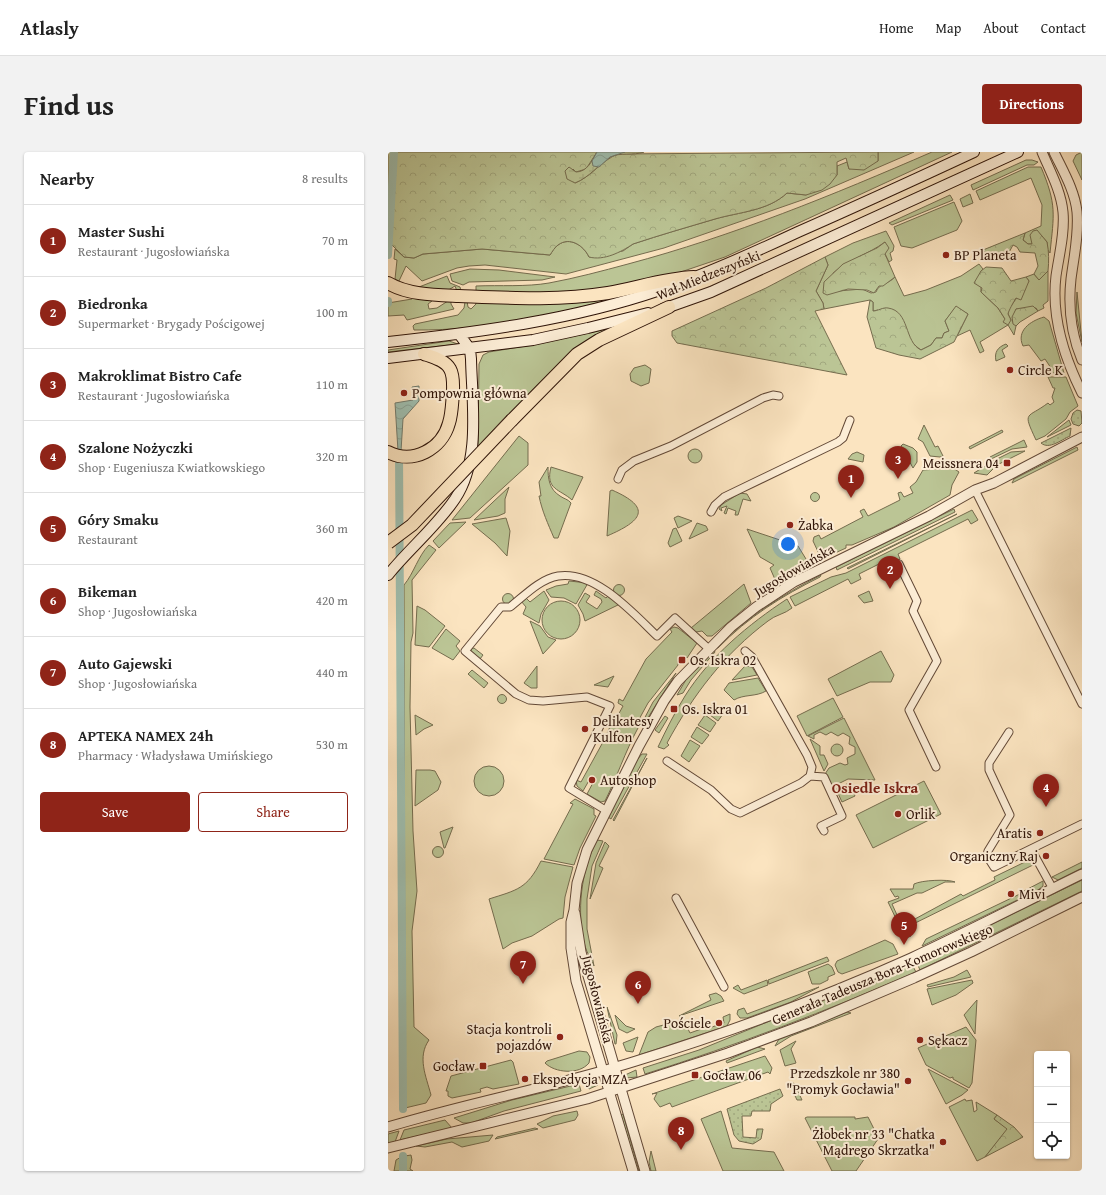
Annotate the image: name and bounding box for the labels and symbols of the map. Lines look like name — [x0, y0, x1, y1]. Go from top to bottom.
street label: Wał Miedzeszyński — [653, 245, 763, 305]
place label: BP Planeta — [954, 245, 1017, 265]
marker: BP Planeta — [941, 250, 951, 260]
place label: Circle K — [1018, 360, 1064, 380]
marker: Circle K — [1005, 365, 1015, 375]
place label: Pompownia główna — [412, 383, 527, 403]
marker: Pompownia główna — [399, 388, 409, 398]
pin: 3 — [885, 446, 911, 479]
place label: Meissnera 04 — [923, 453, 999, 473]
marker: Meissnera 04 — [1002, 458, 1012, 468]
pin: 1 — [838, 465, 864, 498]
place label: Żabka — [798, 515, 833, 535]
marker: Żabka — [785, 520, 795, 530]
your location — [778, 534, 798, 554]
street label: Jugosłowiańska — [748, 539, 838, 602]
pin: 2 — [877, 556, 903, 589]
place label: Os. Iskra 02 — [690, 650, 756, 670]
marker: Os. Iskra 02 — [677, 655, 687, 665]
place label: Os. Iskra 01 — [682, 699, 748, 719]
marker: Os. Iskra 01 — [669, 704, 679, 714]
place label: Delikatesy Kulfon — [593, 711, 654, 747]
marker: Delikatesy Kulfon — [580, 724, 590, 734]
place label: Autoshop — [600, 770, 657, 790]
pin: 4 — [1033, 774, 1059, 807]
marker: Autoshop — [587, 775, 597, 785]
district label: Osiedle Iskra — [832, 777, 918, 798]
place label: Orlik — [906, 804, 936, 824]
marker: Orlik — [893, 809, 903, 819]
place label: Aratis — [997, 823, 1032, 843]
marker: Aratis — [1035, 828, 1045, 838]
place label: Organiczny Raj — [950, 846, 1038, 866]
marker: Organiczny Raj — [1041, 851, 1051, 861]
place label: Mivi — [1019, 884, 1045, 904]
marker: Mivi — [1006, 889, 1016, 899]
pin: 5 — [891, 912, 917, 945]
street label: Generała Tadeusza Bora-Komorowskiego — [769, 918, 995, 1030]
pin: 7 — [510, 951, 536, 984]
street label: Jugosłowiańska — [577, 951, 619, 1046]
pin: 6 — [625, 971, 651, 1004]
place label: Pościele — [664, 1013, 711, 1033]
marker: Pościele — [714, 1018, 724, 1028]
place label: Stacja kontroli pojazdów — [467, 1019, 552, 1055]
place label: Sękacz — [928, 1030, 967, 1050]
marker: Stacja kontroli pojazdów — [555, 1032, 565, 1042]
marker: Sękacz — [915, 1035, 925, 1045]
place label: Gocław — [433, 1056, 475, 1076]
marker: Gocław — [478, 1061, 488, 1071]
place label: Przedszkole nr 380 "Promyk Gocławia" — [786, 1063, 900, 1099]
place label: Gocław 06 — [703, 1065, 762, 1085]
place label: Ekspedycja MZA — [533, 1069, 629, 1089]
marker: Gocław 06 — [690, 1070, 700, 1080]
marker: Ekspedycja MZA — [520, 1074, 530, 1084]
marker: Przedszkole nr 380 "Promyk Gocławia" — [903, 1076, 913, 1086]
pin: 8 — [668, 1117, 694, 1150]
place label: Żłobek nr 33 "Chatka Mądrego Skrzatka" — [812, 1124, 935, 1160]
marker: Żłobek nr 33 "Chatka Mądrego Skrzatka" — [938, 1137, 948, 1147]

